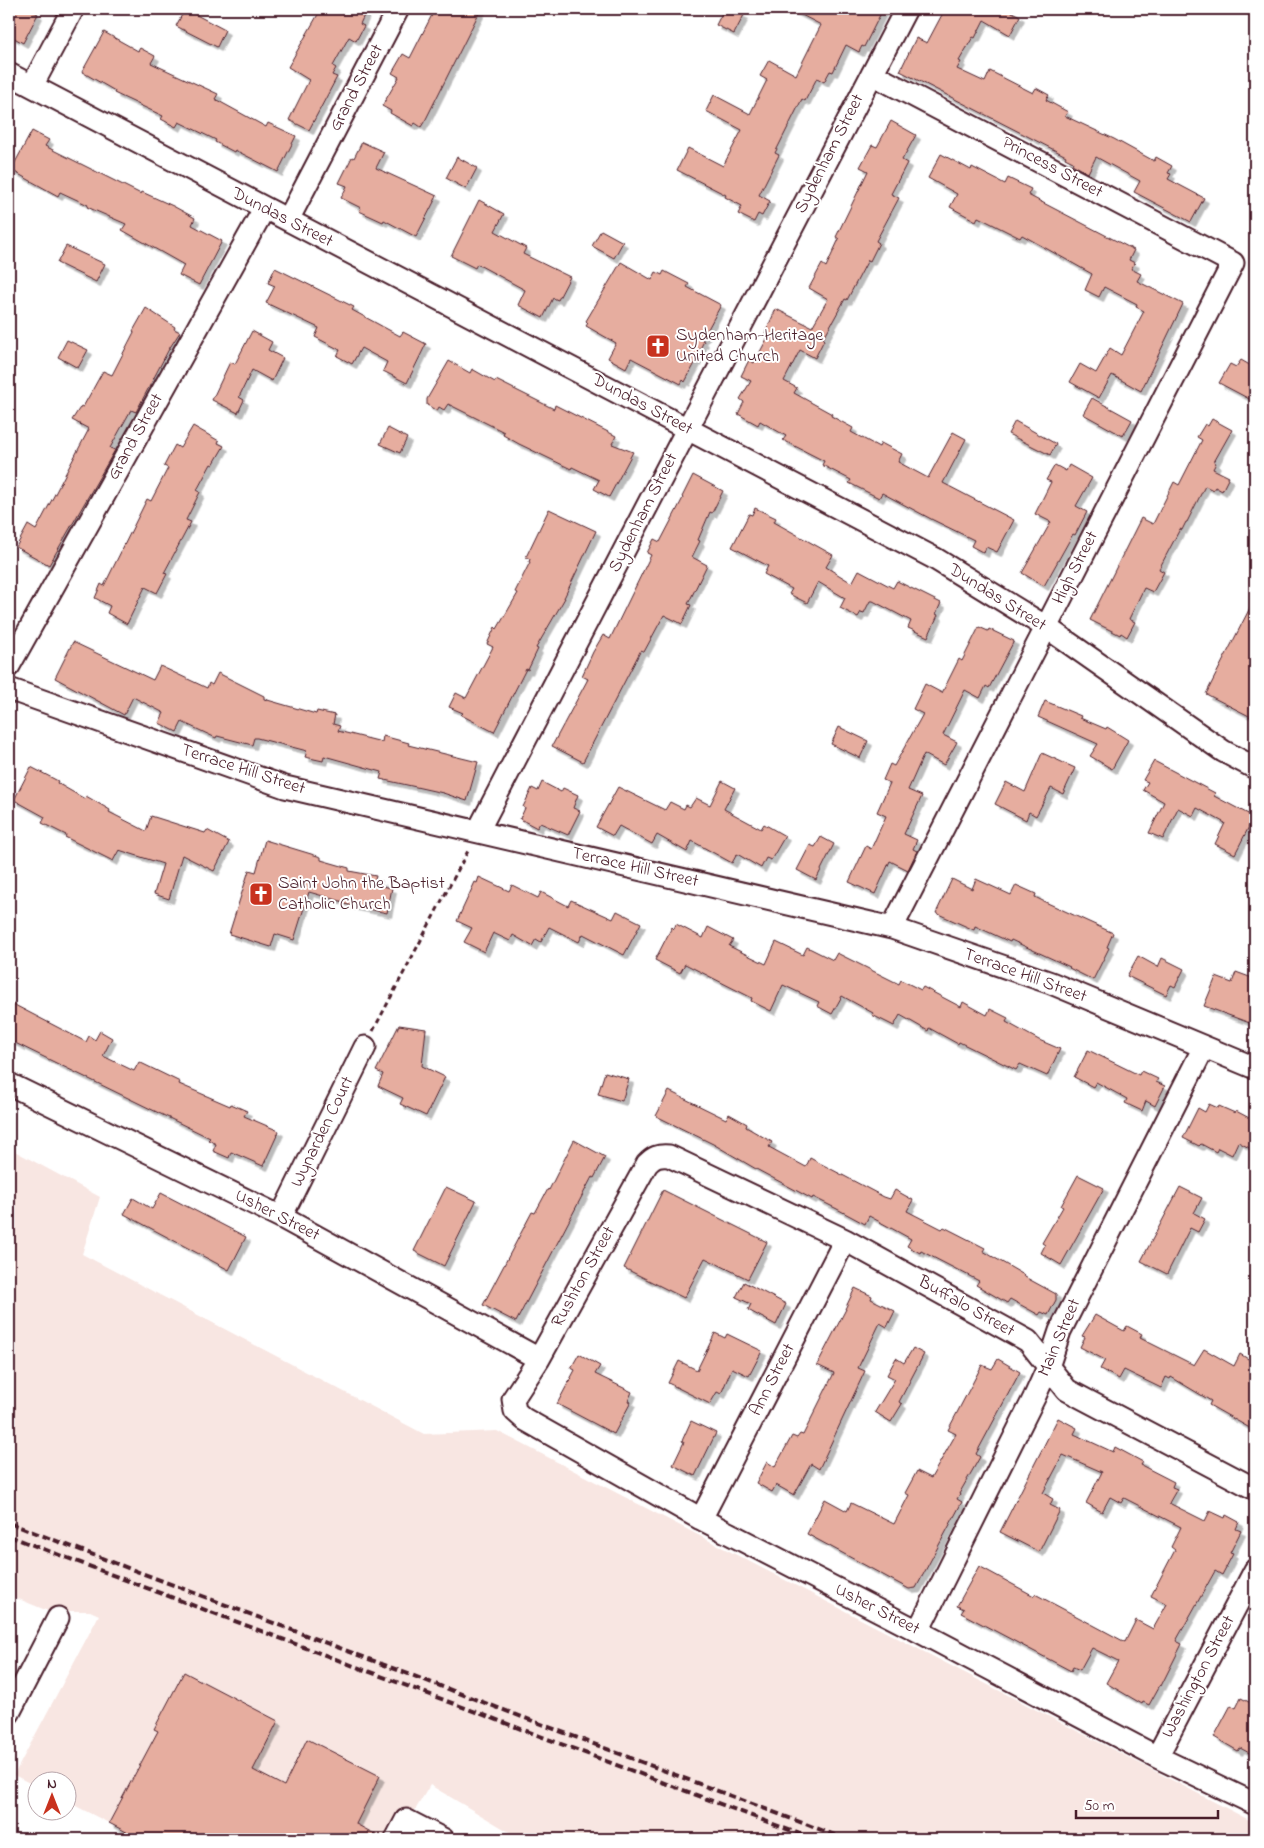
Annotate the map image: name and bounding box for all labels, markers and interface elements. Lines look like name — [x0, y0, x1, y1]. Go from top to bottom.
street label: Grand Street — [323, 40, 391, 136]
street label: Sydenham Street — [789, 90, 871, 218]
street label: Princess Street — [997, 130, 1107, 206]
street label: Dundas Street — [226, 181, 337, 255]
place label: Sydenham-Heritage United Church — [676, 323, 824, 370]
church icon: Sydenham-Heritage United Church — [645, 333, 671, 359]
street label: Dundas Street — [586, 367, 697, 443]
street label: Grand Street — [101, 389, 171, 485]
street label: Sydenham Street — [603, 449, 685, 577]
street label: High Street — [1046, 527, 1107, 610]
street label: Dundas Street — [942, 557, 1051, 638]
street label: Terrace Hill Street — [177, 738, 309, 802]
street label: Terrace Hill Street — [569, 841, 701, 895]
place label: Saint John the Baptist Catholic Church — [278, 871, 445, 918]
church icon: Saint John the Baptist Catholic Church — [248, 881, 274, 907]
street label: Terrace Hill Street — [960, 942, 1090, 1010]
street label: Wynarden Court — [285, 1072, 361, 1192]
street label: Usher Street — [230, 1183, 324, 1249]
street label: Rushton Street — [545, 1222, 623, 1332]
street label: Buffalo Street — [912, 1269, 1019, 1344]
street label: Main Street — [1032, 1295, 1088, 1381]
street label: Ann Street — [744, 1339, 802, 1421]
street label: Usher Street — [830, 1577, 924, 1643]
street label: Washington Street — [1156, 1611, 1243, 1744]
north arrow — [28, 1770, 78, 1820]
text: N — [47, 1774, 57, 1795]
scale bar — [1076, 1788, 1219, 1820]
text: 50 m — [1084, 1795, 1115, 1817]

